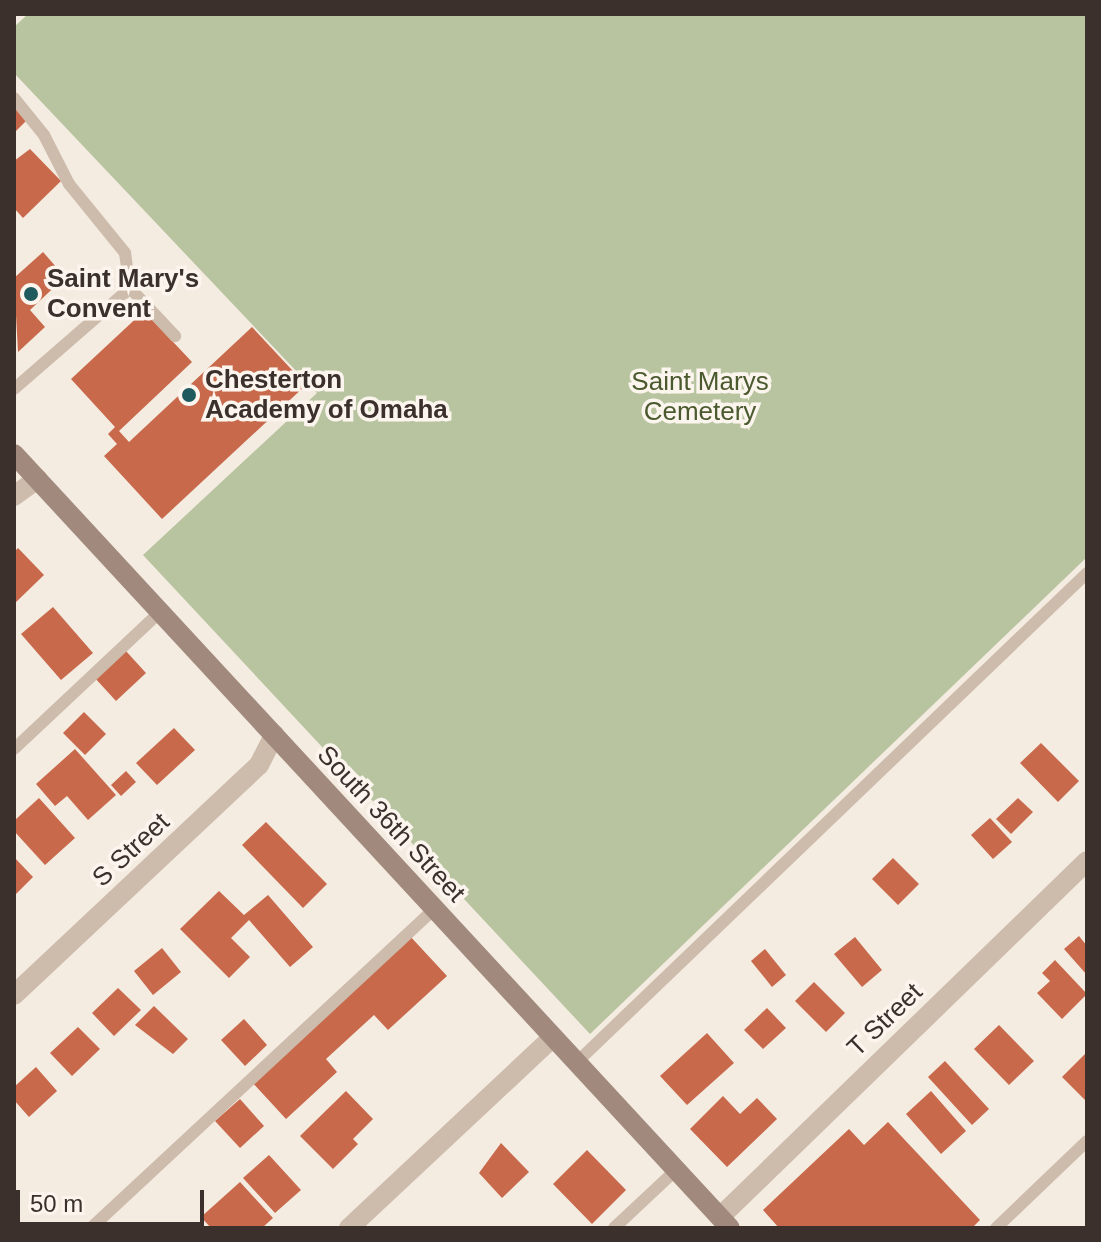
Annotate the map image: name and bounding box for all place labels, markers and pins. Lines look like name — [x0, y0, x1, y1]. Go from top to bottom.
place label: Saint Mary's Convent — [47, 263, 199, 324]
marker: Saint Mary's Convent — [22, 285, 40, 303]
place label: Chesterton Academy of Omaha — [205, 364, 448, 426]
marker: Chesterton Academy of Omaha — [180, 386, 198, 404]

